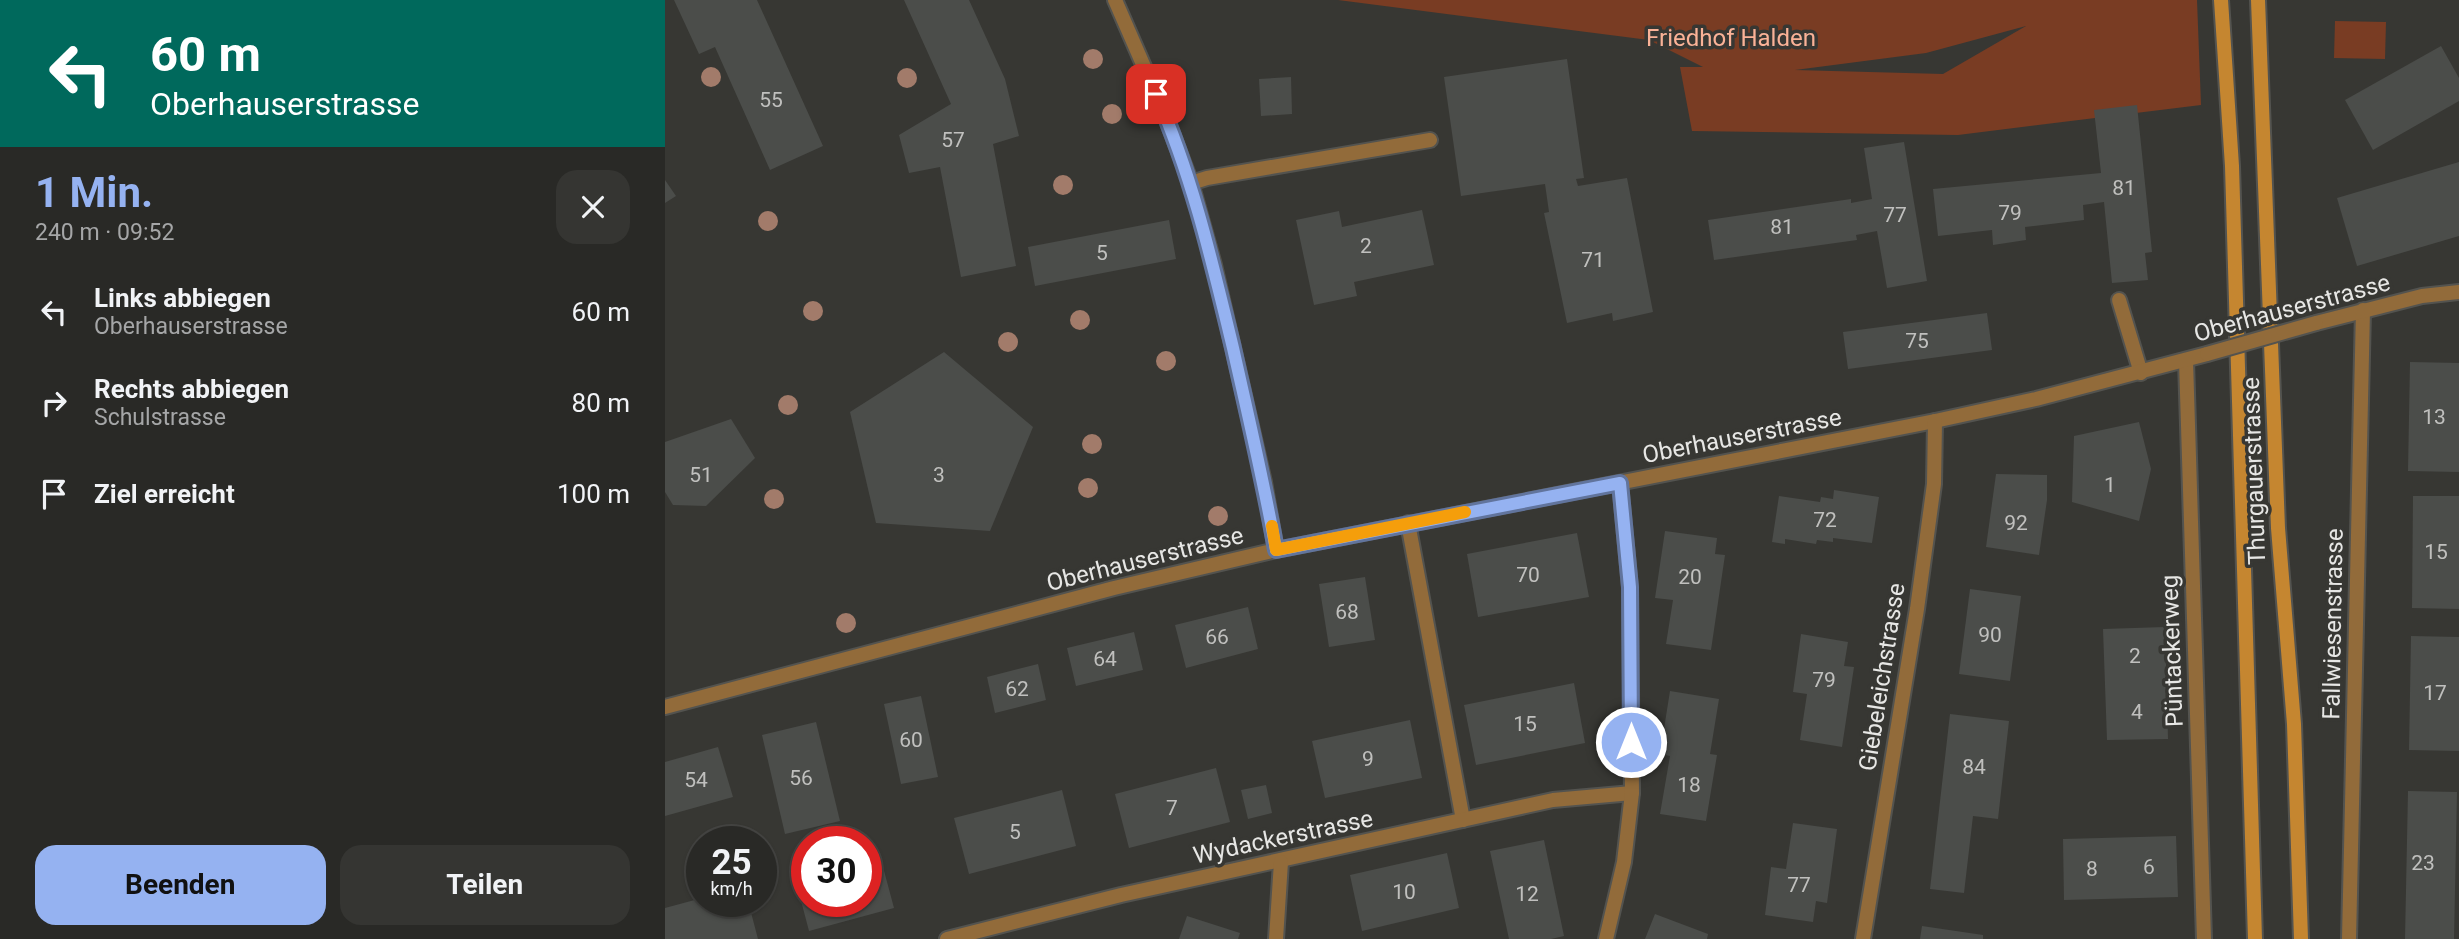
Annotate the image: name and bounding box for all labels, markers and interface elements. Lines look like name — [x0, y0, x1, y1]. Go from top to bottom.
park label: Friedhof Halden — [1646, 24, 1816, 52]
text: 60 m — [150, 26, 261, 83]
icon: left — [35, 28, 126, 119]
pin — [1126, 64, 1186, 124]
icon: arrive — [1137, 75, 1175, 113]
text: Oberhauserstrasse — [150, 85, 419, 123]
house number: 55 — [759, 88, 783, 112]
house number: 57 — [941, 128, 965, 152]
text: 1 Min. — [35, 168, 153, 217]
button: close — [556, 170, 630, 244]
house number: 81 — [2112, 176, 2136, 200]
house number: 79 — [1998, 201, 2022, 225]
house number: 77 — [1883, 203, 1907, 227]
house number: 81 — [1770, 215, 1794, 239]
text: 240 m · 09:52 — [35, 219, 174, 246]
house number: 2 — [1360, 234, 1372, 258]
house number: 5 — [1096, 241, 1108, 265]
house number: 71 — [1581, 248, 1605, 272]
street label: Oberhauserstrasse — [2191, 268, 2393, 348]
text: Links abbiegen — [94, 283, 271, 313]
icon: left — [35, 293, 73, 331]
text: 60 m — [572, 297, 630, 327]
text: Oberhauserstrasse — [94, 313, 288, 340]
house number: 75 — [1905, 329, 1929, 353]
text: Rechts abbiegen — [94, 374, 289, 404]
street label: Thurgauerstrasse — [2237, 377, 2271, 565]
icon: right — [35, 384, 73, 422]
text: 80 m — [572, 388, 630, 418]
street label: Oberhauserstrasse — [1640, 403, 1844, 469]
text: Schulstrasse — [94, 404, 226, 431]
house number: 13 — [2422, 405, 2446, 429]
house number: 51 — [689, 463, 713, 487]
house number: 3 — [933, 463, 945, 487]
house number: 1 — [2104, 473, 2116, 497]
icon: arrive — [35, 475, 73, 513]
text: Ziel erreicht — [94, 479, 235, 509]
text: 100 m — [557, 479, 630, 509]
house number: 72 — [1813, 508, 1837, 532]
house number: 92 — [2004, 511, 2028, 535]
street label: Oberhauserstrasse — [1044, 521, 1246, 597]
street label: Fallwiesenstrasse — [2317, 528, 2349, 720]
house number: 15 — [2424, 540, 2448, 564]
house number: 70 — [1516, 563, 1540, 587]
house number: 20 — [1678, 565, 1702, 589]
street label: Püntackerweg — [2155, 574, 2189, 728]
street label: Giebeleichstrasse — [1853, 581, 1911, 773]
house number: 68 — [1335, 600, 1359, 624]
house number: 90 — [1978, 623, 2002, 647]
house number: 66 — [1205, 625, 1229, 649]
house number: 2 — [2129, 644, 2141, 668]
house number: 64 — [1093, 647, 1117, 671]
house number: 79 — [1812, 668, 1836, 692]
house number: 62 — [1005, 677, 1029, 701]
house number: 17 — [2423, 681, 2447, 705]
house number: 4 — [2131, 700, 2143, 724]
position arrow — [1594, 705, 1668, 779]
house number: 15 — [1513, 712, 1537, 736]
house number: 60 — [899, 728, 923, 752]
house number: 9 — [1362, 747, 1374, 771]
house number: 84 — [1962, 755, 1986, 779]
house number: 56 — [789, 766, 813, 790]
house number: 54 — [684, 768, 708, 792]
house number: 18 — [1677, 773, 1701, 797]
house number: 7 — [1166, 796, 1178, 820]
street label: Wydackerstrasse — [1191, 804, 1375, 870]
house number: 5 — [1009, 820, 1021, 844]
speed limit sign: 30 — [791, 826, 882, 917]
text: 25 — [711, 842, 752, 883]
button: Beenden — [35, 845, 326, 925]
button: Teilen — [340, 845, 630, 925]
house number: 23 — [2411, 851, 2435, 875]
house number: 6 — [2143, 855, 2155, 879]
house number: 8 — [2086, 857, 2098, 881]
house number: 77 — [1787, 873, 1811, 897]
text: km/h — [710, 878, 753, 899]
house number: 10 — [1392, 880, 1416, 904]
house number: 12 — [1515, 882, 1539, 906]

